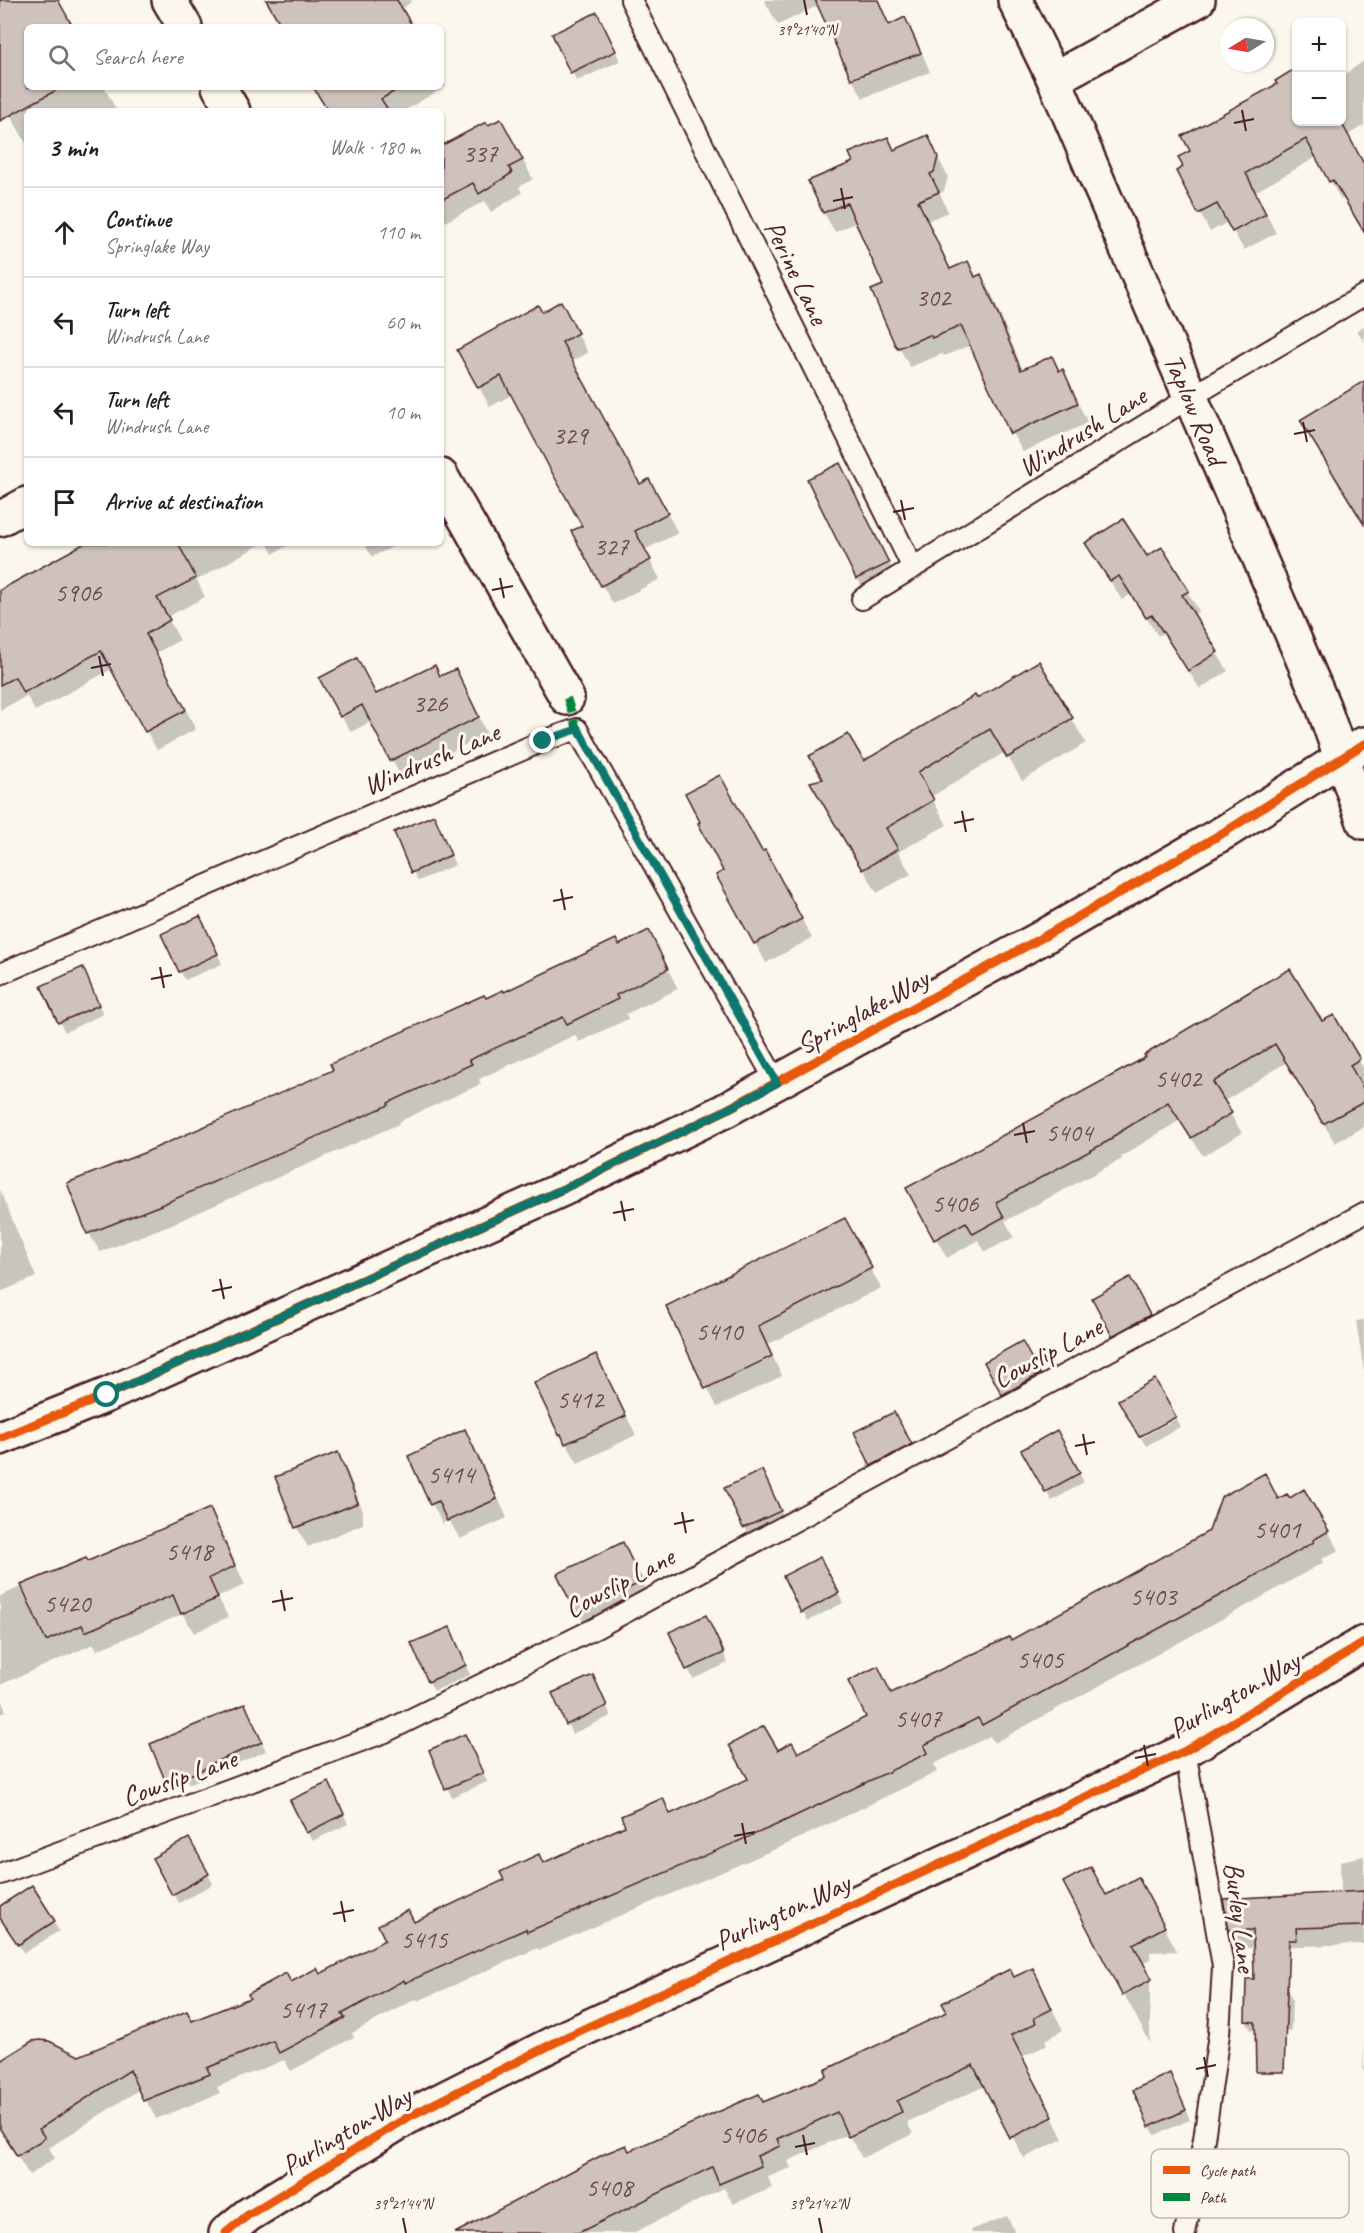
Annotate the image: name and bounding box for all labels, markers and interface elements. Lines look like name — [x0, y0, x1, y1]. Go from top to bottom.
north arrow — [1220, 18, 1274, 72]
map controls — [1292, 18, 1346, 126]
button: + — [1292, 18, 1346, 72]
text: 39°21'40"N — [777, 21, 840, 40]
search box — [24, 24, 444, 90]
icon: search — [45, 41, 78, 74]
text: Search here — [93, 43, 183, 71]
button: − — [1292, 72, 1346, 126]
text: 3 min — [48, 131, 98, 164]
text: Walk · 180 m — [330, 135, 420, 160]
house number: 337 — [462, 137, 499, 170]
text: Continue — [105, 206, 171, 234]
street label: Perine Lane — [756, 215, 837, 332]
icon: ahead — [48, 216, 81, 249]
text: 110 m — [377, 220, 420, 245]
text: Springlake Way — [105, 234, 209, 259]
house number: 302 — [915, 281, 953, 314]
text: Turn left — [105, 296, 169, 324]
icon: left — [48, 306, 81, 339]
text: 60 m — [386, 310, 420, 335]
text: Windrush Lane — [105, 324, 208, 349]
street label: Taplow Road — [1156, 348, 1236, 473]
street label: Windrush Lane — [1012, 377, 1154, 485]
text: Turn left — [105, 386, 169, 414]
icon: left — [48, 396, 81, 429]
text: 10 m — [386, 400, 420, 425]
text: Windrush Lane — [105, 414, 208, 439]
house number: 329 — [552, 419, 590, 452]
icon: arrive — [48, 486, 81, 519]
text: Arrive at destination — [105, 488, 262, 516]
house number: 327 — [593, 530, 630, 563]
house number: 5906 — [55, 576, 103, 609]
house number: 326 — [412, 687, 449, 720]
street label: Windrush Lane — [358, 713, 506, 803]
route end — [529, 727, 555, 753]
street label: Springlake Way — [790, 960, 936, 1062]
house number: 5402 — [1155, 1062, 1204, 1095]
house number: 5404 — [1046, 1116, 1095, 1149]
house number: 5406 — [932, 1187, 980, 1220]
street label: Cowslip Lane — [986, 1308, 1110, 1396]
house number: 5410 — [696, 1315, 745, 1348]
route start — [93, 1381, 119, 1407]
house number: 5412 — [557, 1383, 606, 1416]
house number: 5414 — [428, 1458, 477, 1491]
house number: 5401 — [1254, 1513, 1302, 1546]
house number: 5418 — [166, 1535, 215, 1568]
street label: Cowslip Lane — [558, 1538, 682, 1626]
house number: 5403 — [1130, 1580, 1179, 1613]
house number: 5420 — [44, 1587, 93, 1620]
street label: Purlington Way — [1163, 1642, 1308, 1746]
house number: 5405 — [1017, 1643, 1065, 1676]
house number: 5407 — [895, 1702, 943, 1735]
street label: Cowslip Lane — [117, 1740, 243, 1814]
street label: Burley Lane — [1216, 1860, 1265, 1976]
street label: Purlington Way — [709, 1864, 858, 1958]
house number: 5415 — [401, 1923, 449, 1956]
house number: 5417 — [280, 1993, 328, 2026]
street label: Purlington Way — [275, 2077, 420, 2183]
house number: 5406 — [720, 2118, 768, 2151]
legend — [1151, 2149, 1349, 2218]
text: Cycle path — [1200, 2161, 1256, 2181]
house number: 5408 — [586, 2171, 635, 2204]
text: Path — [1200, 2188, 1227, 2208]
text: 39°21'44"N — [373, 2195, 436, 2214]
text: 39°21'42"N — [789, 2195, 852, 2214]

